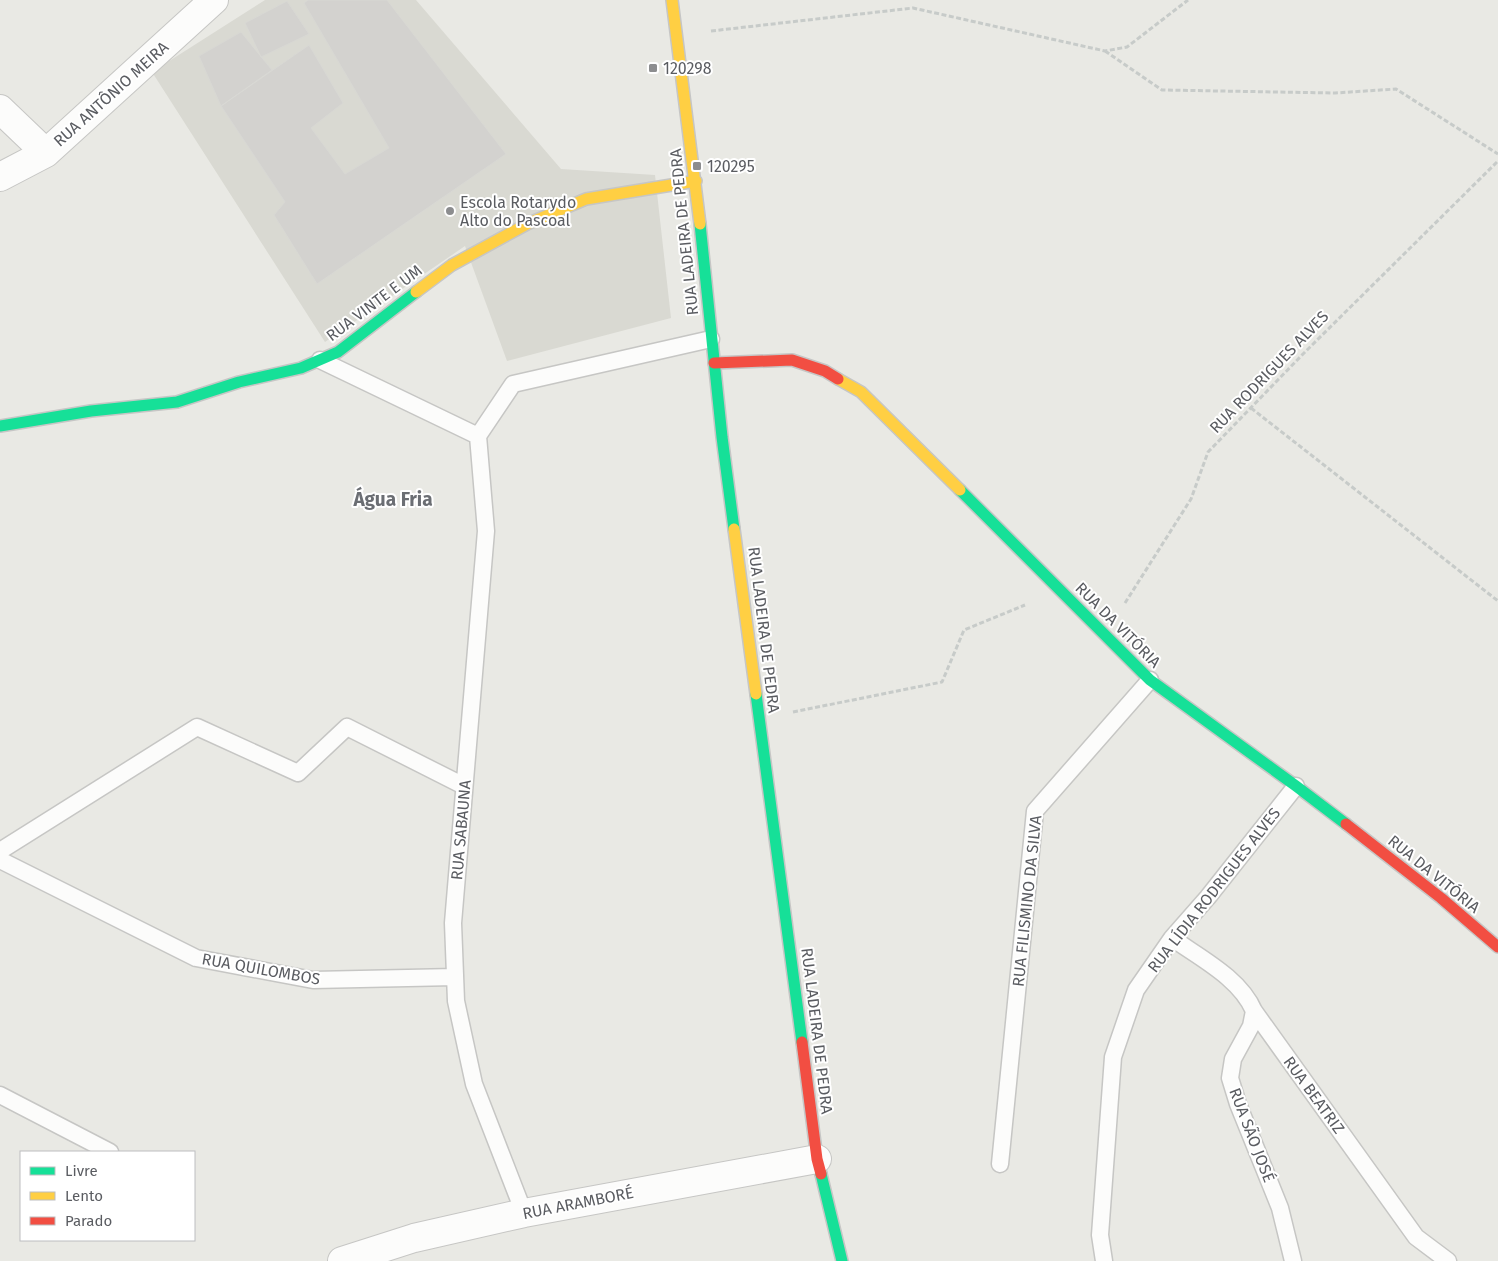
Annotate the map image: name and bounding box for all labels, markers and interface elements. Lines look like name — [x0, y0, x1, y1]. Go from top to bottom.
street label: RUA ANTÔNIO MEIRA — [49, 36, 173, 151]
place label: 120298 — [663, 59, 712, 78]
marker: 120298 — [647, 62, 659, 74]
street label: RUA LADEIRA DE PEDRA — [666, 147, 702, 316]
place label: 120295 — [707, 157, 755, 176]
marker: 120295 — [691, 160, 703, 172]
place label: Escola Rotarydo Alto do Pascoal — [460, 193, 576, 230]
marker: Escola Rotarydo Alto do Pascoal — [444, 205, 456, 217]
street label: RUA VINTE E UM — [322, 261, 426, 345]
street label: RUA RODRIGUES ALVES — [1206, 307, 1333, 437]
district label: Água Fria — [352, 486, 433, 511]
street label: RUA LADEIRA DE PEDRA — [744, 546, 784, 715]
street label: RUA DA VITÓRIA — [1071, 578, 1166, 672]
street label: RUA SABAUNA — [447, 778, 475, 881]
street label: RUA LÍDIA RODRIGUES ALVES — [1143, 803, 1284, 976]
street label: RUA FILISMINO DA SILVA — [1009, 814, 1046, 988]
street label: RUA DA VITÓRIA — [1384, 830, 1485, 917]
street label: RUA LADEIRA DE PEDRA — [797, 947, 837, 1116]
street label: RUA QUILOMBOS — [200, 949, 322, 989]
street label: RUA BEATRIZ — [1280, 1053, 1348, 1137]
street label: RUA SÃO JOSÉ — [1225, 1085, 1280, 1185]
legend — [20, 1151, 195, 1241]
text: Livre — [65, 1162, 98, 1180]
street label: RUA ARAMBORÉ — [521, 1182, 635, 1223]
text: Lento — [65, 1187, 103, 1205]
text: Parado — [65, 1212, 112, 1230]

